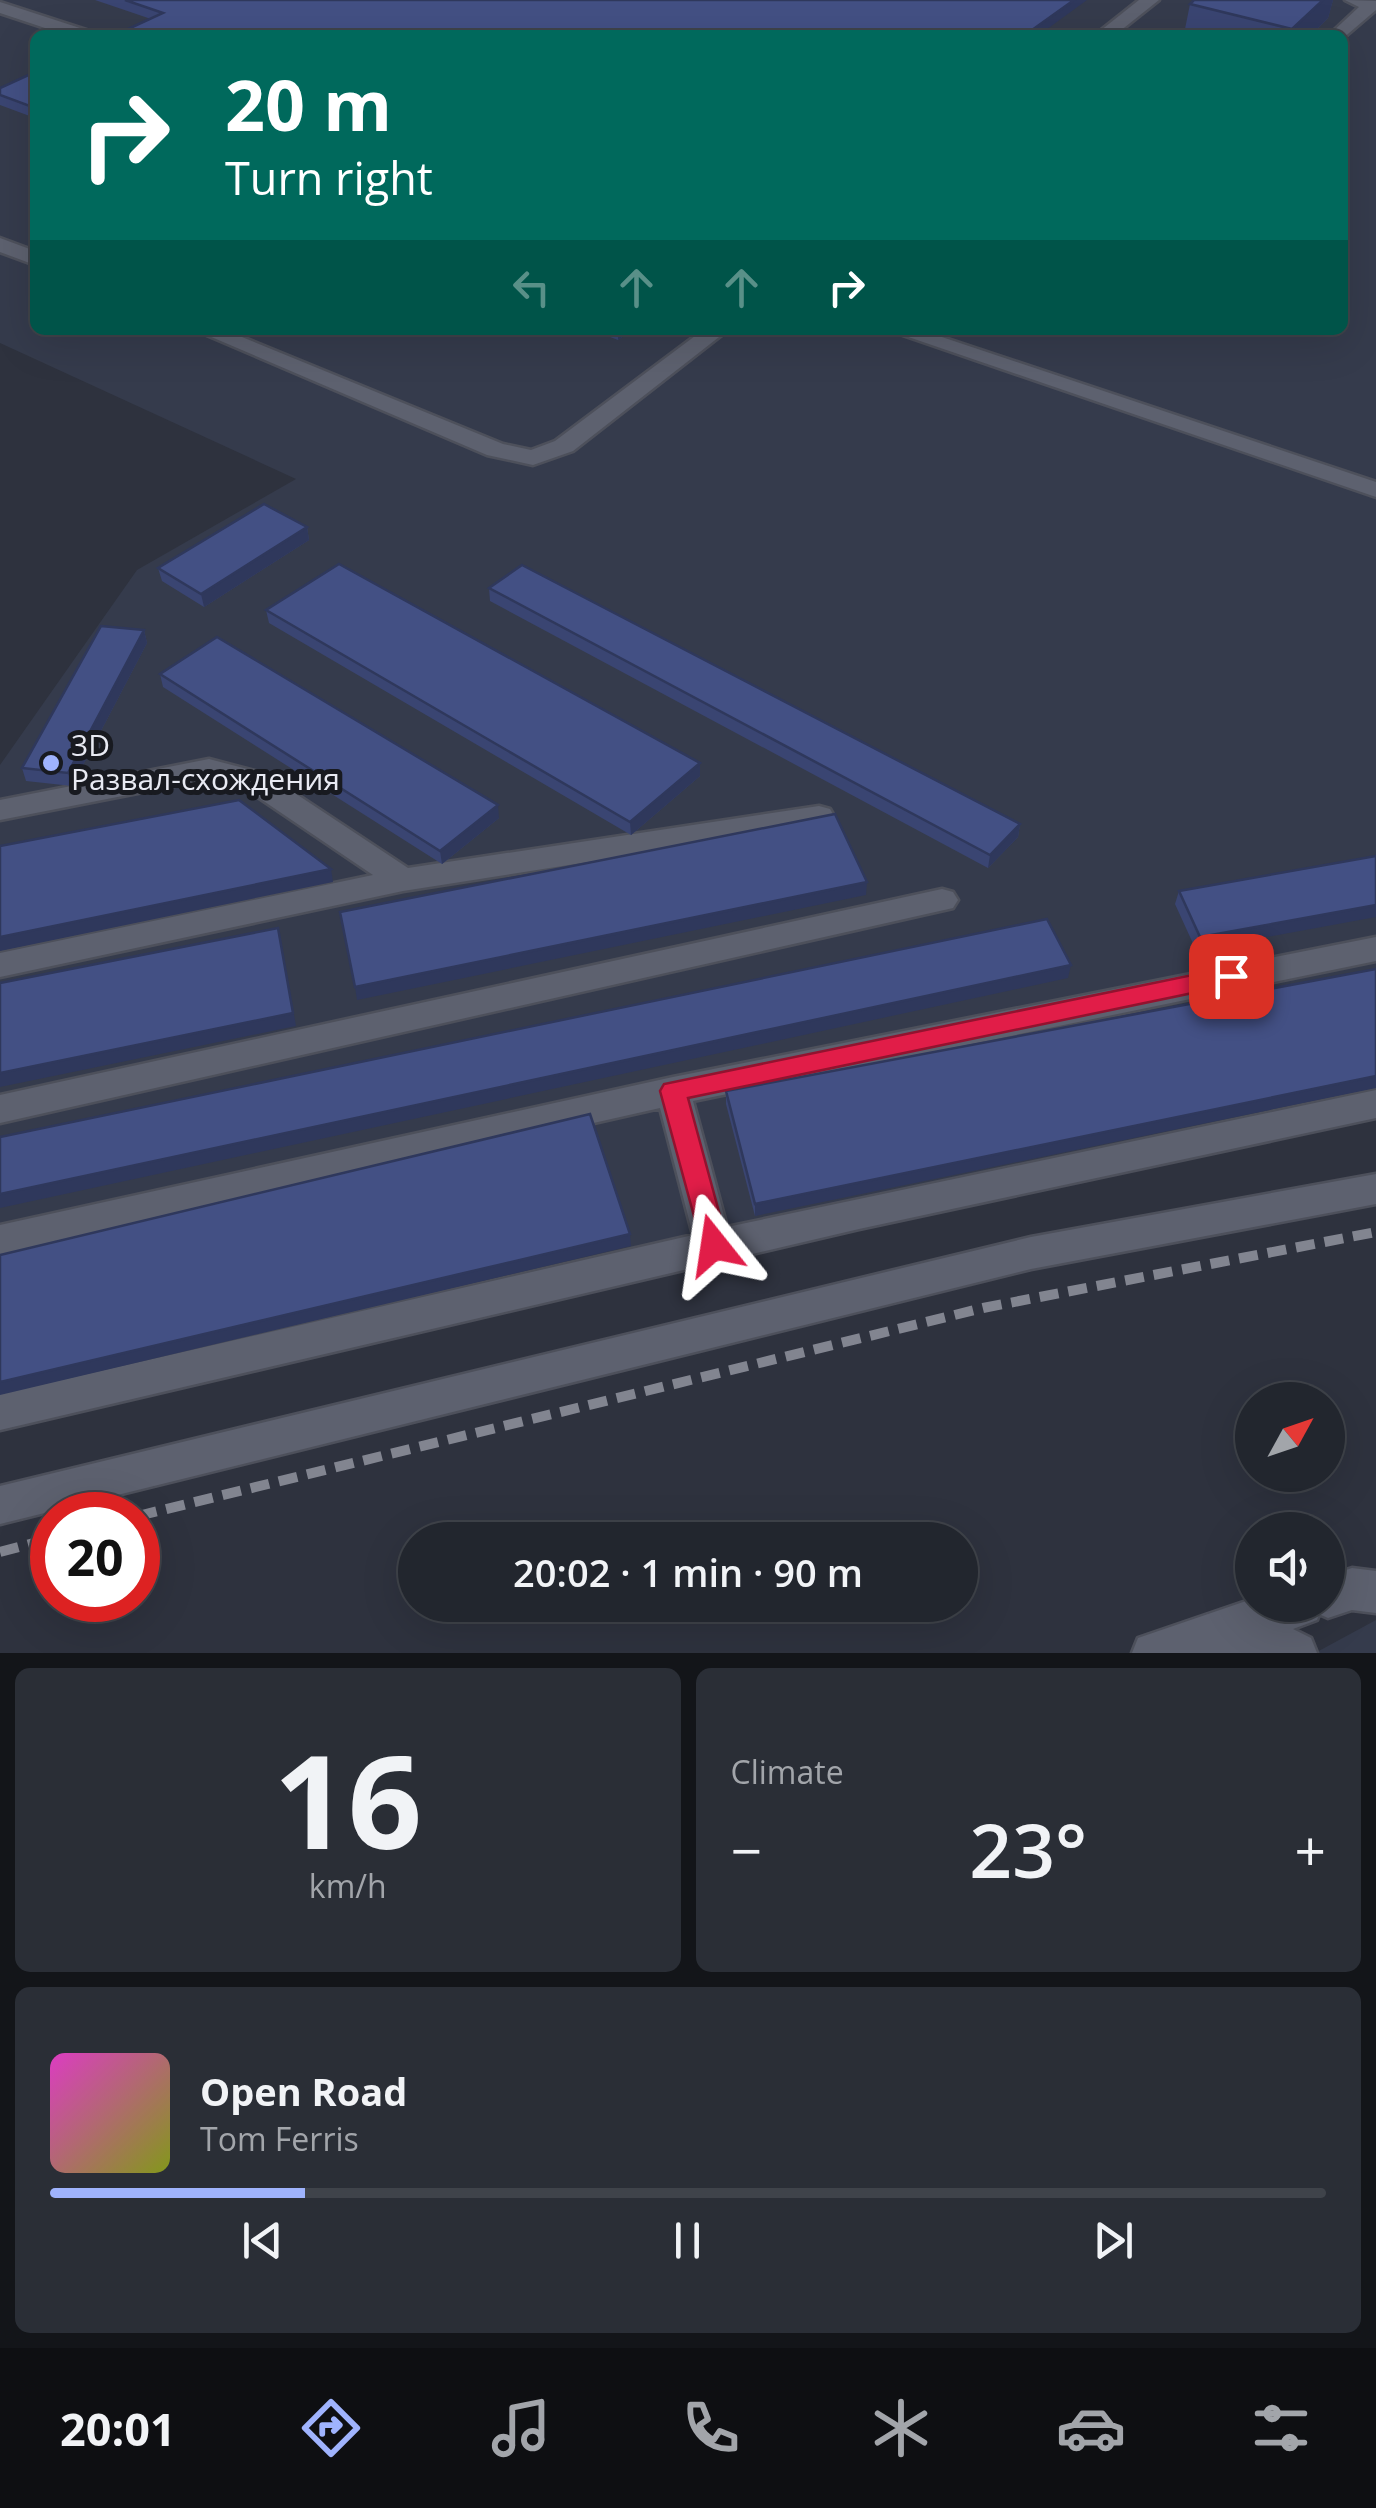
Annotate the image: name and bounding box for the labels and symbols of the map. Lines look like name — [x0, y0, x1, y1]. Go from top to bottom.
place label: 3D Развал-схождения — [71, 724, 340, 799]
marker: 3D Развал-схождения — [40, 752, 62, 774]
pin — [1189, 934, 1274, 1019]
position arrow — [662, 1193, 766, 1297]
north arrow — [1235, 1382, 1345, 1492]
speed limit sign: 20 — [30, 1492, 160, 1622]

